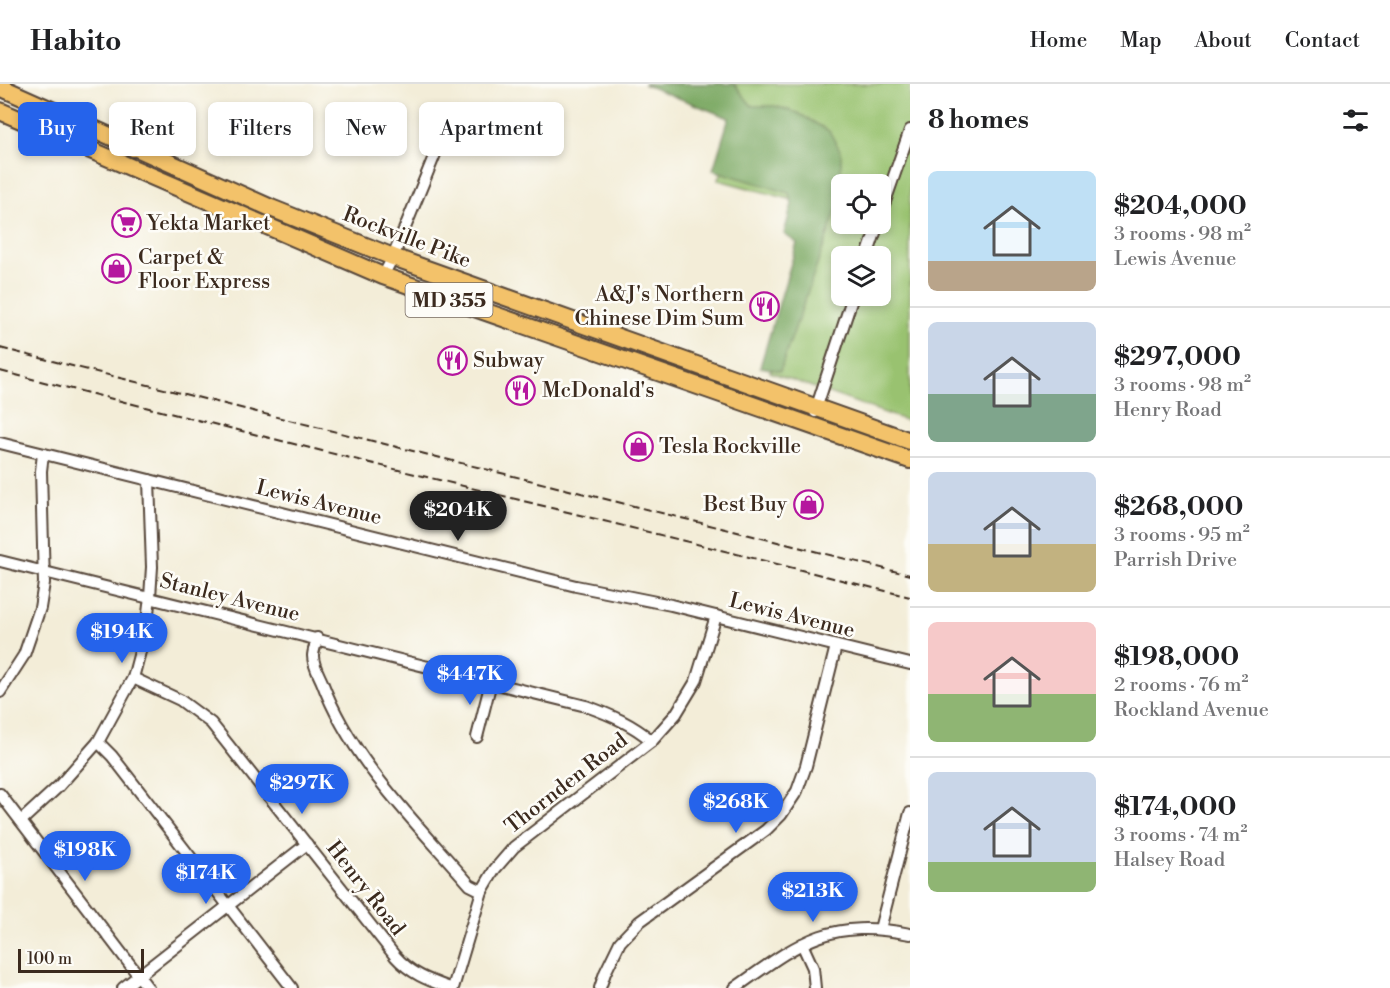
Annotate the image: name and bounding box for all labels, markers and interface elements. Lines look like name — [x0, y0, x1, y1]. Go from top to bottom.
text: Habito — [30, 24, 121, 59]
text: Home — [1030, 28, 1087, 54]
text: Map — [1120, 28, 1162, 54]
text: About — [1195, 28, 1252, 54]
text: Contact — [1285, 28, 1360, 54]
chip: Buy — [18, 102, 97, 156]
chip: Rent — [109, 102, 196, 156]
chip: Filters — [208, 102, 313, 156]
chip: New — [325, 102, 407, 156]
chip: Apartment — [419, 102, 564, 156]
text: 8 homes — [928, 104, 1029, 136]
icon: filters — [1339, 104, 1372, 137]
map controls — [831, 174, 891, 306]
button: locate — [831, 174, 891, 234]
text: $204,000 — [1114, 190, 1247, 222]
icon: home — [976, 195, 1048, 267]
street label: Rockville Pike — [339, 202, 474, 274]
supermarket icon: Yekta Market — [110, 207, 142, 239]
place label: Yekta Market — [146, 211, 271, 237]
text: 3 rooms · 98 m² — [1114, 222, 1251, 247]
place label: Carpet & Floor Express — [138, 245, 270, 295]
button: layers — [831, 246, 891, 306]
text: Lewis Avenue — [1114, 247, 1236, 272]
shop icon: Carpet & Floor Express — [101, 253, 133, 285]
place label: A&J's Northern Chinese Dim Sum — [574, 282, 744, 332]
road number: MD 355 — [406, 283, 492, 317]
restaurant icon: A&J's Northern Chinese Dim Sum — [749, 290, 781, 322]
text: $297,000 — [1114, 341, 1241, 373]
restaurant icon: Subway — [436, 344, 468, 376]
icon: home — [976, 346, 1048, 418]
place label: Subway — [473, 348, 545, 374]
text: 3 rooms · 98 m² — [1114, 373, 1251, 398]
restaurant icon: McDonald's — [505, 374, 537, 406]
place label: McDonald's — [542, 378, 654, 404]
text: Henry Road — [1114, 398, 1222, 423]
shop icon: Tesla Rockville — [622, 430, 654, 462]
place label: Tesla Rockville — [659, 434, 801, 460]
street label: Lewis Avenue — [253, 475, 384, 531]
shop icon: Best Buy — [792, 488, 824, 520]
pin: $204K — [416, 491, 500, 542]
text: $268,000 — [1114, 491, 1243, 523]
place label: Best Buy — [703, 492, 788, 518]
icon: home — [976, 496, 1048, 568]
text: $204K — [424, 498, 492, 523]
text: 3 rooms · 95 m² — [1114, 523, 1250, 548]
text: Parrish Drive — [1114, 548, 1237, 573]
street label: Stanley Avenue — [157, 568, 302, 628]
street label: Lewis Avenue — [726, 588, 857, 644]
pin: $194K — [80, 613, 164, 664]
text: $194K — [90, 620, 154, 645]
text: $198,000 — [1114, 641, 1239, 673]
icon: home — [976, 646, 1048, 718]
pin: $447K — [428, 655, 512, 706]
text: $447K — [437, 662, 503, 687]
text: 2 rooms · 76 m² — [1114, 673, 1248, 698]
text: Rockland Avenue — [1114, 698, 1269, 723]
street label: Thornden Road — [500, 728, 633, 840]
pin: $297K — [260, 764, 344, 815]
text: $297K — [270, 771, 335, 796]
pin: $268K — [694, 783, 778, 834]
text: $268K — [703, 790, 769, 815]
text: $174,000 — [1114, 791, 1236, 823]
icon: home — [976, 796, 1048, 868]
text: 3 rooms · 74 m² — [1114, 823, 1247, 848]
pin: $198K — [43, 831, 127, 882]
street label: Henry Road — [320, 836, 410, 941]
text: $198K — [54, 838, 116, 863]
text: Halsey Road — [1114, 848, 1225, 873]
pin: $174K — [164, 854, 248, 905]
text: $174K — [176, 861, 236, 886]
pin: $213K — [771, 872, 855, 923]
text: $213K — [782, 879, 844, 904]
scale bar — [18, 946, 144, 974]
text: 100 m — [27, 949, 72, 969]

